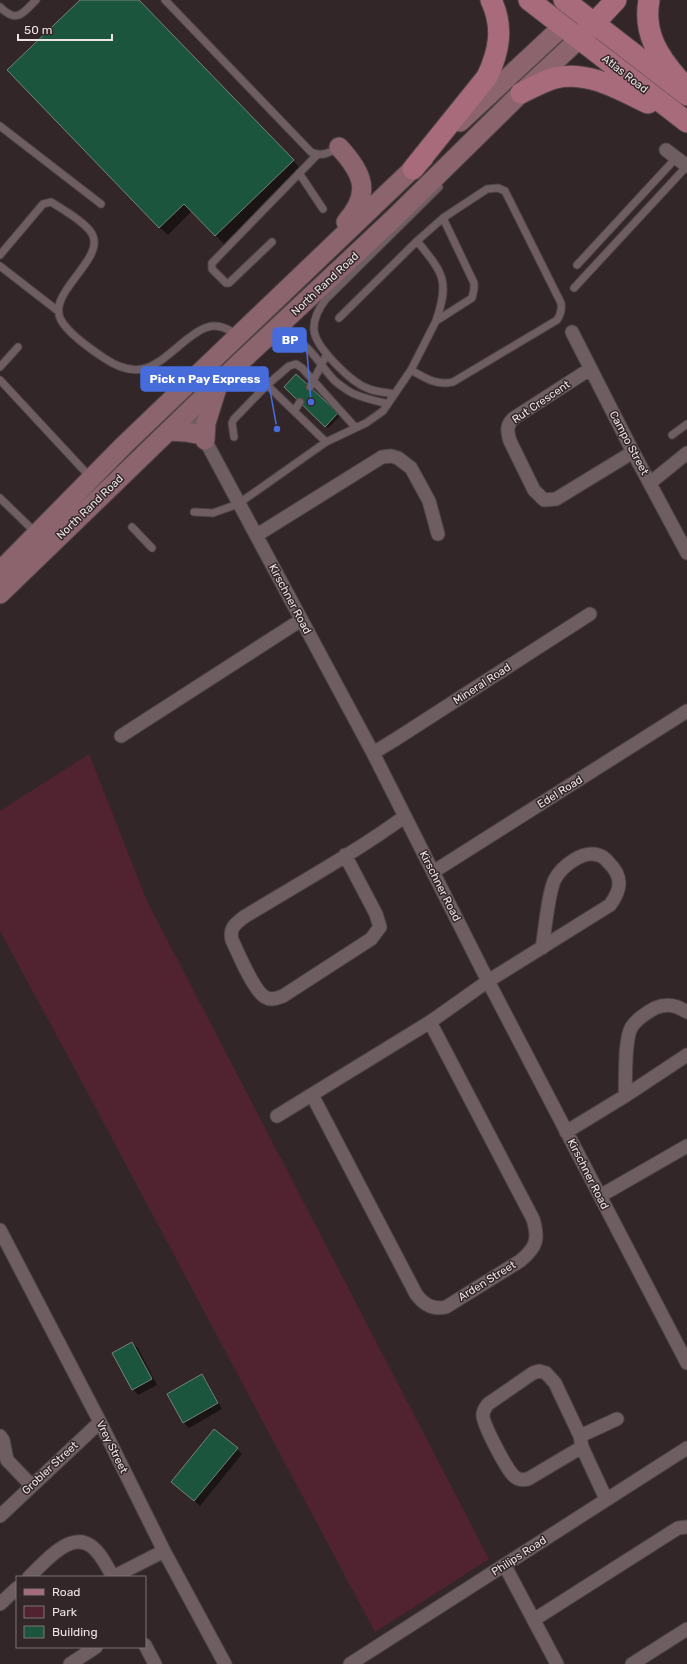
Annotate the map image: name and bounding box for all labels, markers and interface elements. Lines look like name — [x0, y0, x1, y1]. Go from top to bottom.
scale bar — [18, 16, 112, 42]
text: 50 m — [24, 23, 52, 37]
street label: Atlas Road — [600, 52, 650, 96]
street label: North Rand Road — [289, 250, 361, 318]
callout: BP — [273, 328, 306, 352]
text: BP — [282, 333, 298, 347]
callout: Pick n Pay Express — [141, 367, 268, 391]
text: Pick n Pay Express — [150, 372, 261, 386]
street label: Rut Crescent — [510, 377, 573, 426]
street label: Campo Street — [607, 409, 652, 478]
street label: North Rand Road — [54, 472, 126, 542]
street label: Kirschner Road — [266, 562, 314, 636]
street label: Mineral Road — [451, 661, 513, 707]
street label: Edel Road — [535, 773, 585, 811]
street label: Kirschner Road — [417, 849, 463, 923]
street label: Kirschner Road — [565, 1137, 611, 1211]
street label: Arden Street — [456, 1258, 519, 1304]
street label: Vrey Street — [94, 1418, 131, 1476]
street label: Grobler Street — [19, 1438, 81, 1497]
street label: Philips Road — [489, 1533, 549, 1579]
legend — [16, 1576, 146, 1648]
text: Road — [52, 1585, 80, 1599]
text: Park — [52, 1605, 78, 1619]
text: Building — [52, 1625, 98, 1639]

